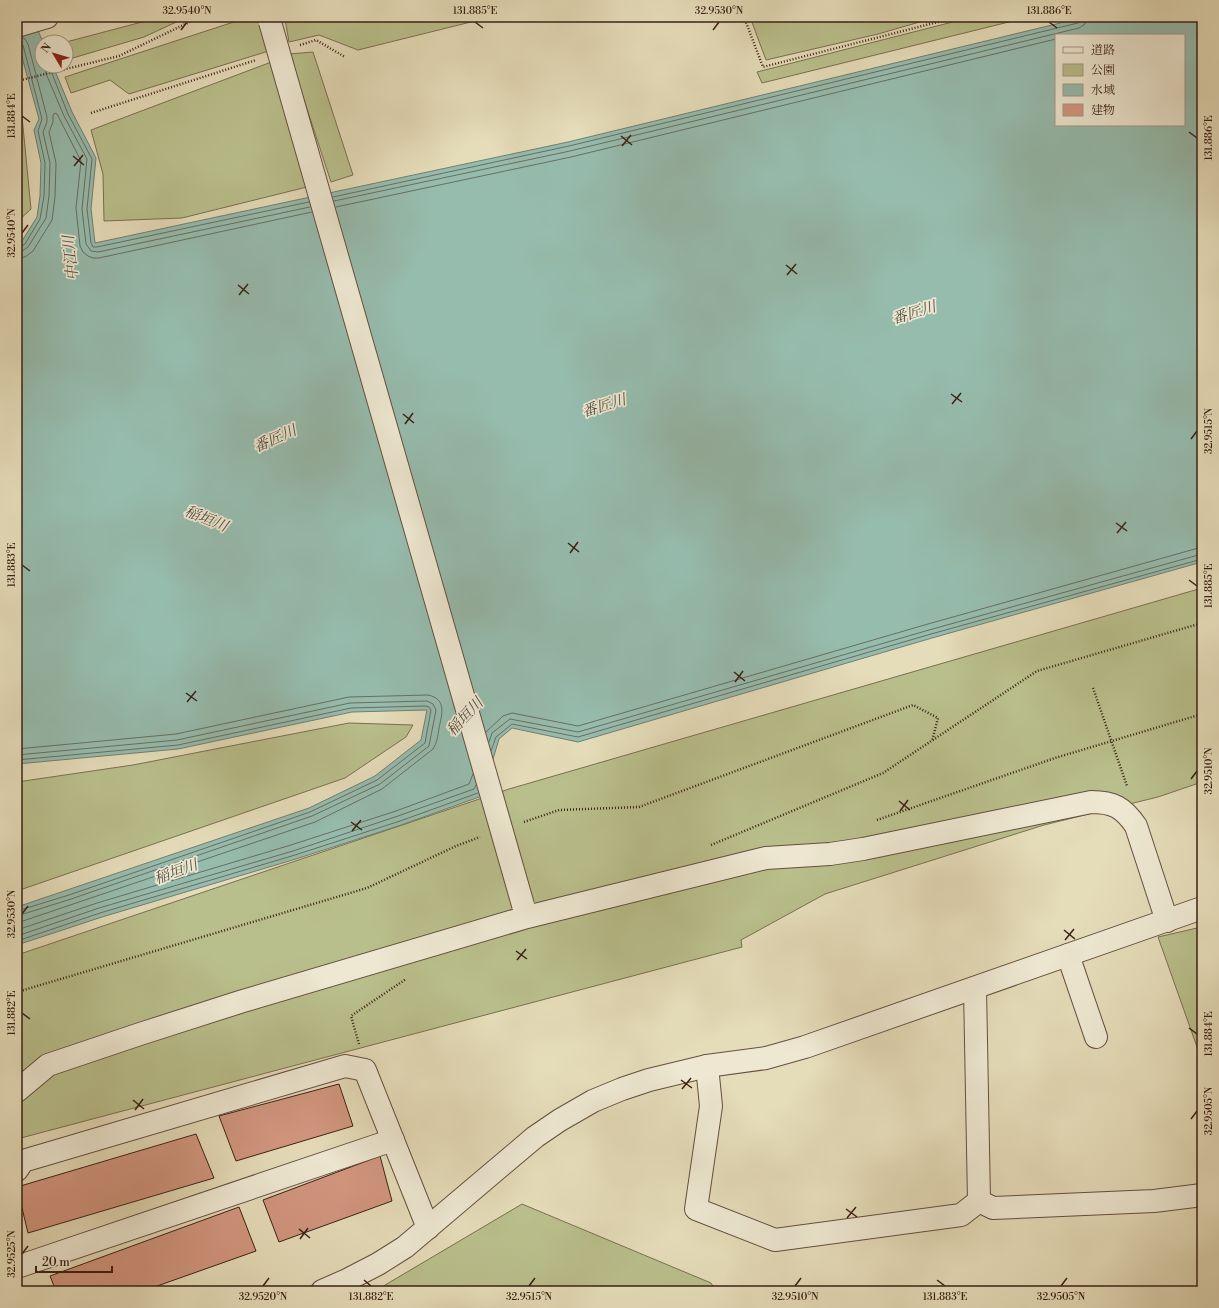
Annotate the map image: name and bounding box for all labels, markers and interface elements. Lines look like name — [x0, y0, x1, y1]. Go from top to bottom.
text: 32.9540°N — [163, 5, 212, 17]
text: 131.885°E — [453, 5, 497, 17]
text: 32.9530°N — [695, 5, 744, 17]
text: 131.886°E — [1026, 5, 1072, 17]
north arrow — [34, 34, 74, 74]
legend — [1055, 34, 1185, 126]
text: N — [39, 40, 55, 56]
text: 道路 — [1091, 43, 1115, 58]
text: 公園 — [1091, 63, 1115, 78]
text: 水域 — [1091, 83, 1115, 98]
text: 131.884°E — [6, 93, 18, 139]
text: 建物 — [1091, 103, 1115, 118]
text: 131.886°E — [1203, 115, 1215, 161]
text: 32.9540°N — [6, 208, 18, 257]
water label: 中江川 — [59, 233, 83, 281]
water label: 番匠川 — [890, 297, 940, 329]
water label: 番匠川 — [580, 390, 630, 422]
text: 32.9515°N — [1203, 407, 1215, 454]
water label: 番匠川 — [251, 420, 301, 457]
water label: 稲垣川 — [182, 502, 232, 537]
text: 131.883°E — [6, 543, 18, 587]
text: 131.885°E — [1203, 564, 1215, 608]
water label: 稲垣川 — [443, 693, 489, 740]
text: 32.9510°N — [1203, 747, 1215, 794]
water label: 稲垣川 — [152, 855, 202, 889]
text: 32.9530°N — [6, 889, 18, 938]
text: 131.882°E — [6, 991, 18, 1035]
text: 131.884°E — [1203, 1011, 1215, 1057]
text: 32.9505°N — [1203, 1086, 1215, 1135]
text: 32.9525°N — [6, 1230, 18, 1278]
scale bar — [36, 1248, 112, 1274]
text: 20 m — [42, 1255, 70, 1270]
text: 32.9520°N — [239, 1291, 288, 1303]
text: 131.882°E — [349, 1291, 393, 1303]
text: 32.9515°N — [506, 1291, 553, 1303]
text: 32.9510°N — [772, 1291, 819, 1303]
text: 131.883°E — [923, 1291, 967, 1303]
text: 32.9505°N — [1037, 1291, 1086, 1303]

